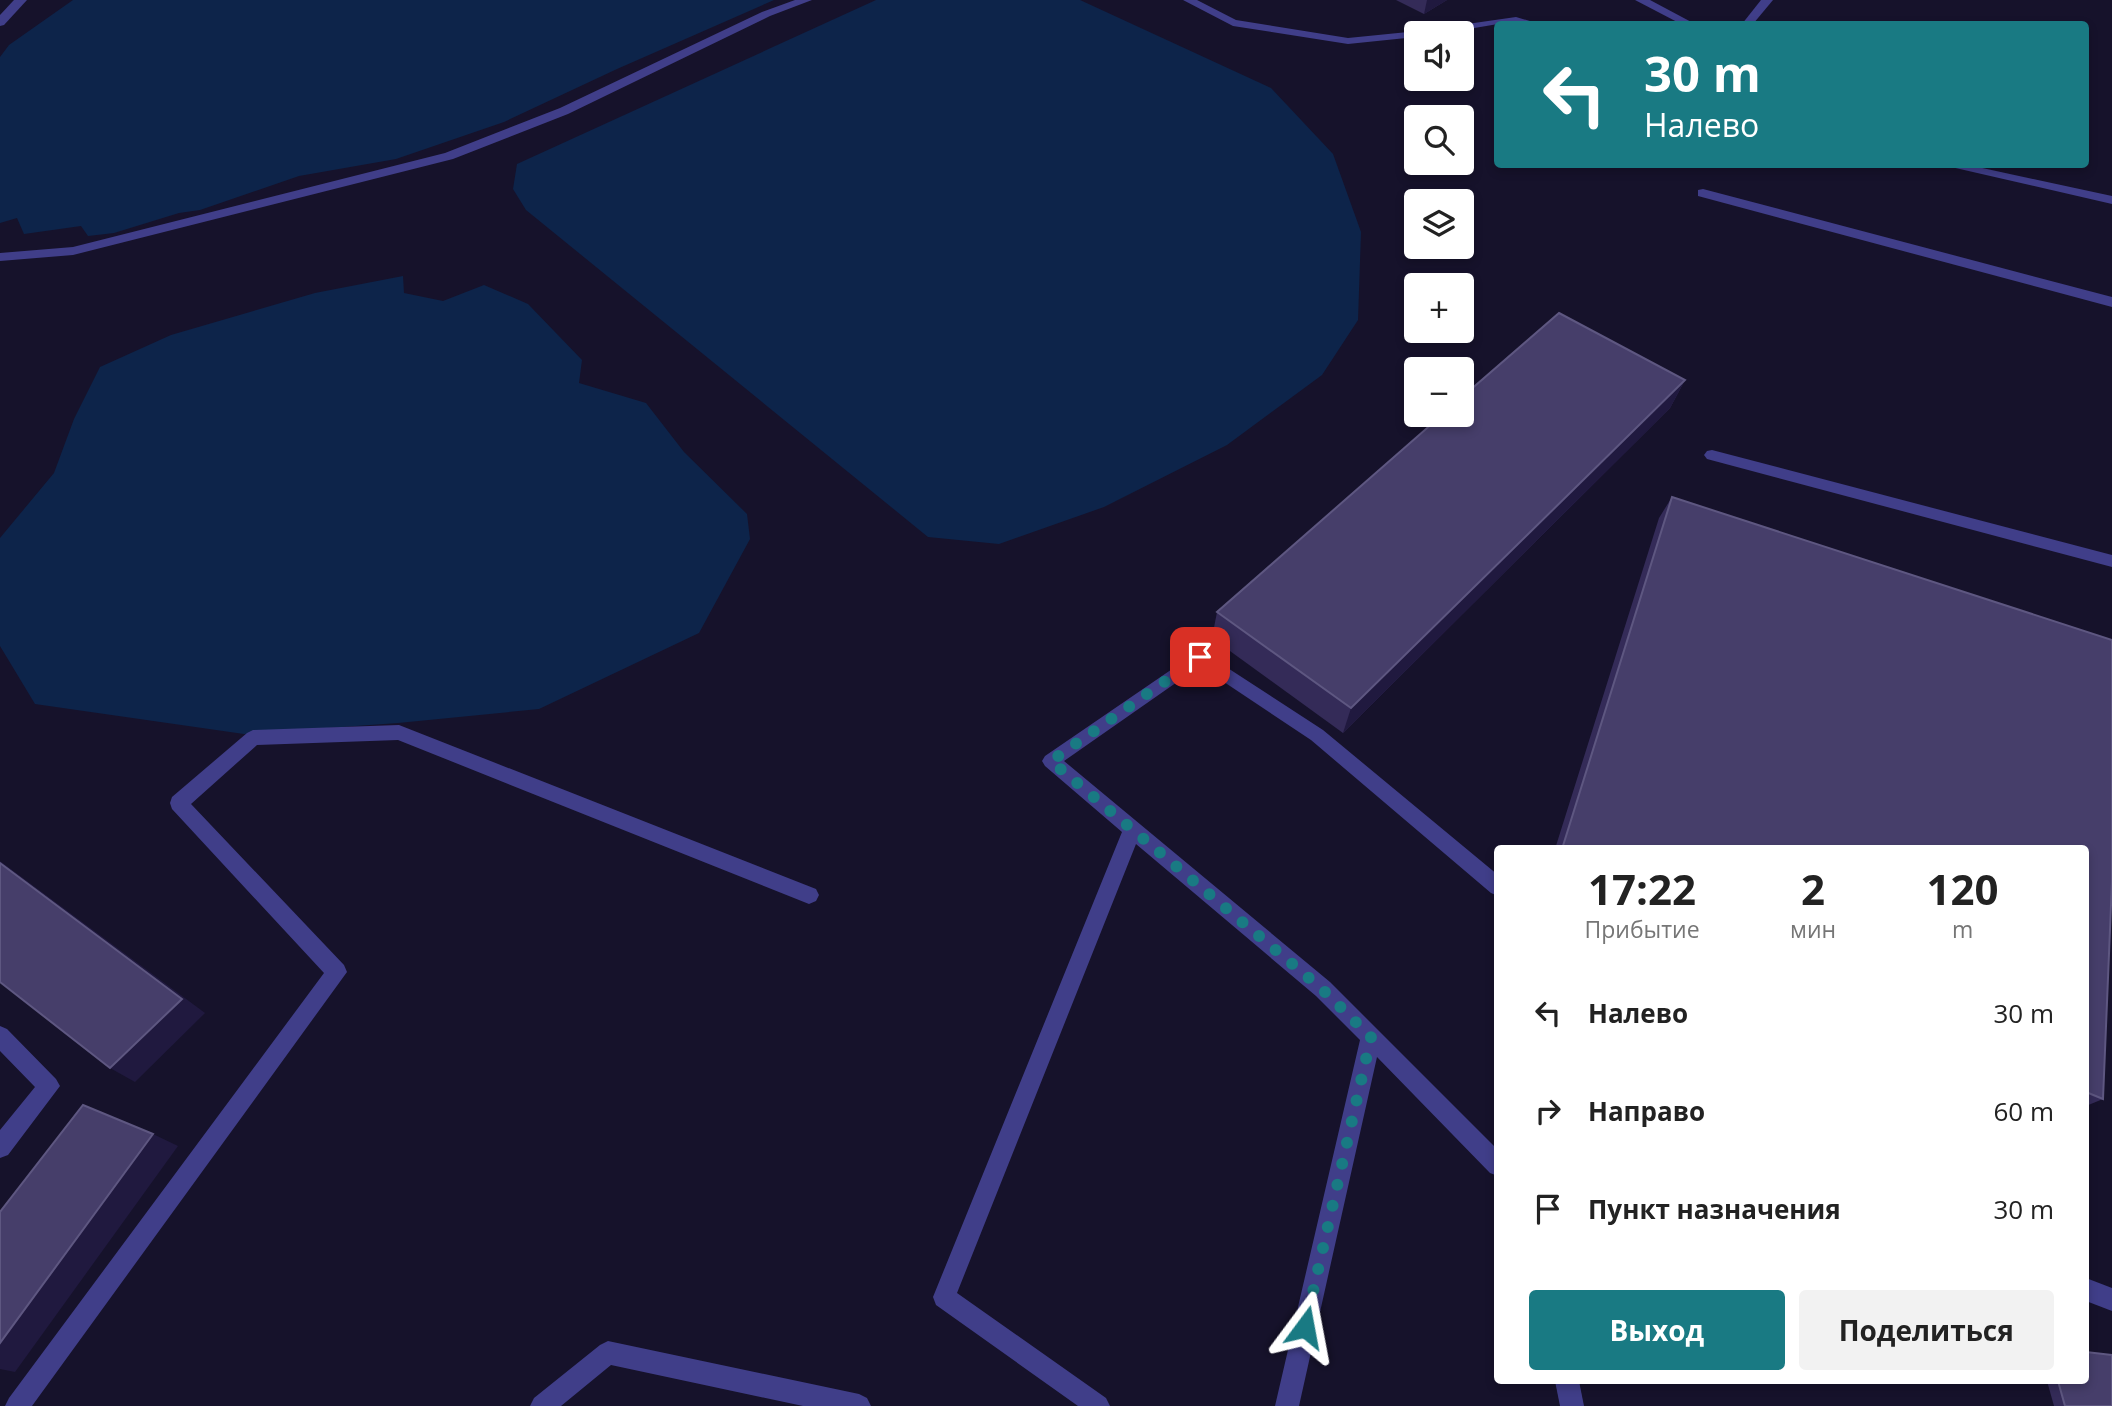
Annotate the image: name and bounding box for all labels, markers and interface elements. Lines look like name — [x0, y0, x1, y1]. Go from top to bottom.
map controls — [1404, 21, 1474, 427]
button: sound — [1404, 21, 1474, 91]
text: 30 m — [1644, 40, 1761, 106]
icon: left — [1529, 49, 1620, 140]
text: Налево — [1644, 103, 1759, 146]
button: search — [1404, 105, 1474, 175]
button: layers — [1404, 189, 1474, 259]
button: + — [1404, 273, 1474, 343]
button: − — [1404, 357, 1474, 427]
pin — [1170, 627, 1230, 687]
icon: arrive — [1181, 638, 1219, 676]
text: 17:22 — [1588, 860, 1696, 917]
text: 2 — [1801, 860, 1825, 917]
text: 120 — [1927, 860, 1999, 917]
text: Прибытие — [1584, 913, 1700, 945]
text: мин — [1790, 913, 1836, 945]
text: m — [1952, 913, 1973, 945]
icon: left — [1529, 994, 1567, 1032]
text: Налево — [1588, 995, 1688, 1031]
text: 30 m — [1993, 995, 2054, 1031]
icon: right — [1529, 1092, 1567, 1130]
text: Направо — [1588, 1093, 1705, 1129]
text: 60 m — [1993, 1093, 2054, 1129]
icon: arrive — [1529, 1190, 1567, 1228]
text: Пункт назначения — [1588, 1191, 1841, 1227]
text: 30 m — [1993, 1191, 2054, 1227]
position arrow — [1268, 1290, 1342, 1364]
button: Выход — [1529, 1290, 1785, 1370]
button: Поделиться — [1799, 1290, 2054, 1370]

